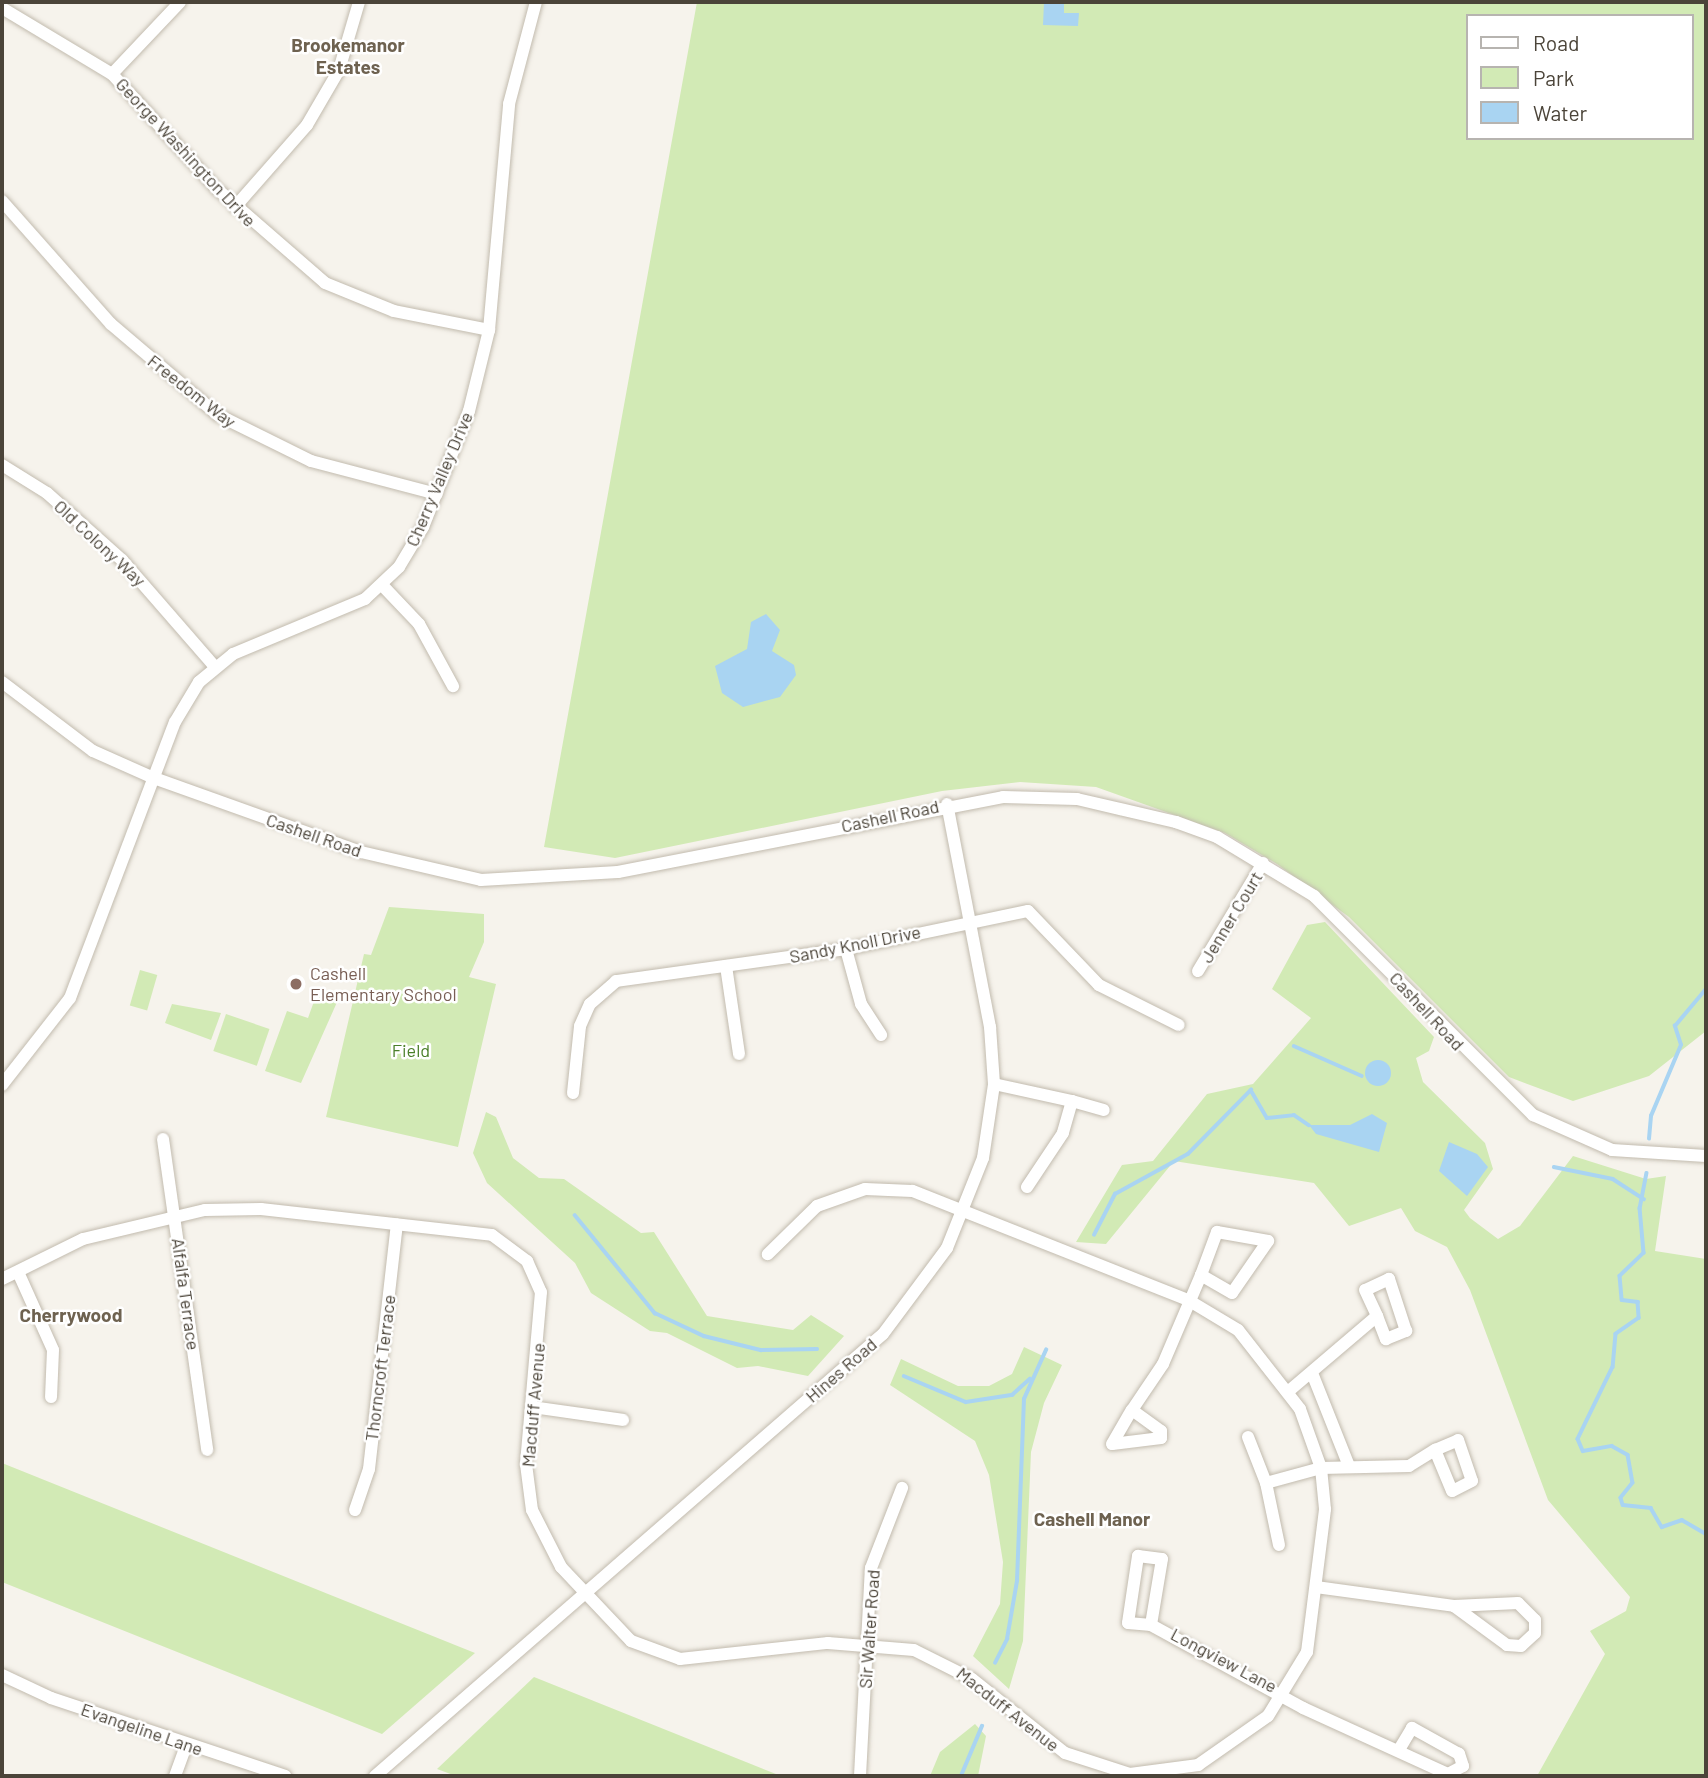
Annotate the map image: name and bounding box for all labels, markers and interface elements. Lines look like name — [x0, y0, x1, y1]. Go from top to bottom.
legend — [1466, 14, 1694, 140]
text: Road — [1533, 30, 1579, 55]
district label: Brookemanor Estates — [291, 34, 405, 78]
text: Park — [1533, 65, 1574, 90]
street label: George Washington Drive — [111, 73, 261, 231]
text: Water — [1533, 100, 1587, 125]
street label: Freedom Way — [144, 350, 240, 432]
street label: Cherry Valley Drive — [401, 408, 477, 550]
street label: Old Colony Way — [50, 495, 150, 591]
street label: Cashell Road — [839, 795, 941, 837]
street label: Cashell Road — [263, 809, 365, 861]
street label: Jenner Court — [1195, 867, 1267, 967]
street label: Sandy Knoll Drive — [787, 921, 923, 967]
place label: Cashell Elementary School — [310, 963, 457, 1006]
street label: Cashell Road — [1385, 967, 1469, 1055]
marker: Cashell Elementary School — [288, 976, 304, 992]
park label: Field — [392, 1039, 430, 1061]
street label: Alfalfa Terrace — [167, 1236, 205, 1352]
street label: Thorncroft Terrace — [360, 1293, 400, 1443]
district label: Cherrywood — [20, 1304, 122, 1326]
street label: Hines Road — [801, 1333, 881, 1407]
street label: Macduff Avenue — [517, 1342, 549, 1468]
district label: Cashell Manor — [1034, 1508, 1150, 1530]
street label: Sir Walter Road — [854, 1569, 884, 1689]
street label: Longview Lane — [1167, 1623, 1281, 1697]
street label: Macduff Avenue — [952, 1662, 1064, 1756]
street label: Evangeline Lane — [78, 1698, 206, 1760]

